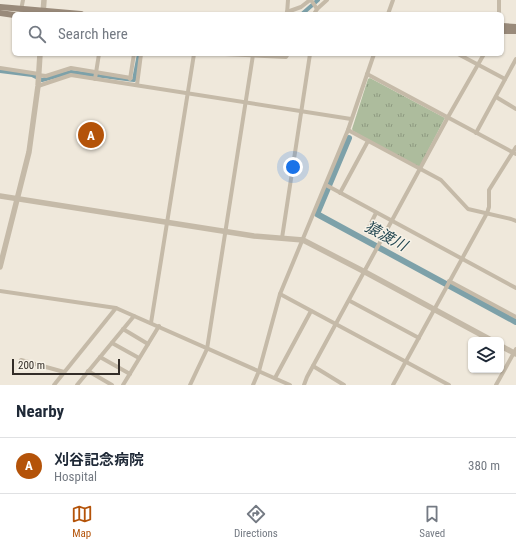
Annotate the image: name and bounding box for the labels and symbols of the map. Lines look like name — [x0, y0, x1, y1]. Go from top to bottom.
pin: A — [78, 120, 104, 150]
your location — [283, 157, 303, 177]
water label: 猿渡川 — [362, 217, 412, 255]
scale bar — [12, 357, 120, 376]

